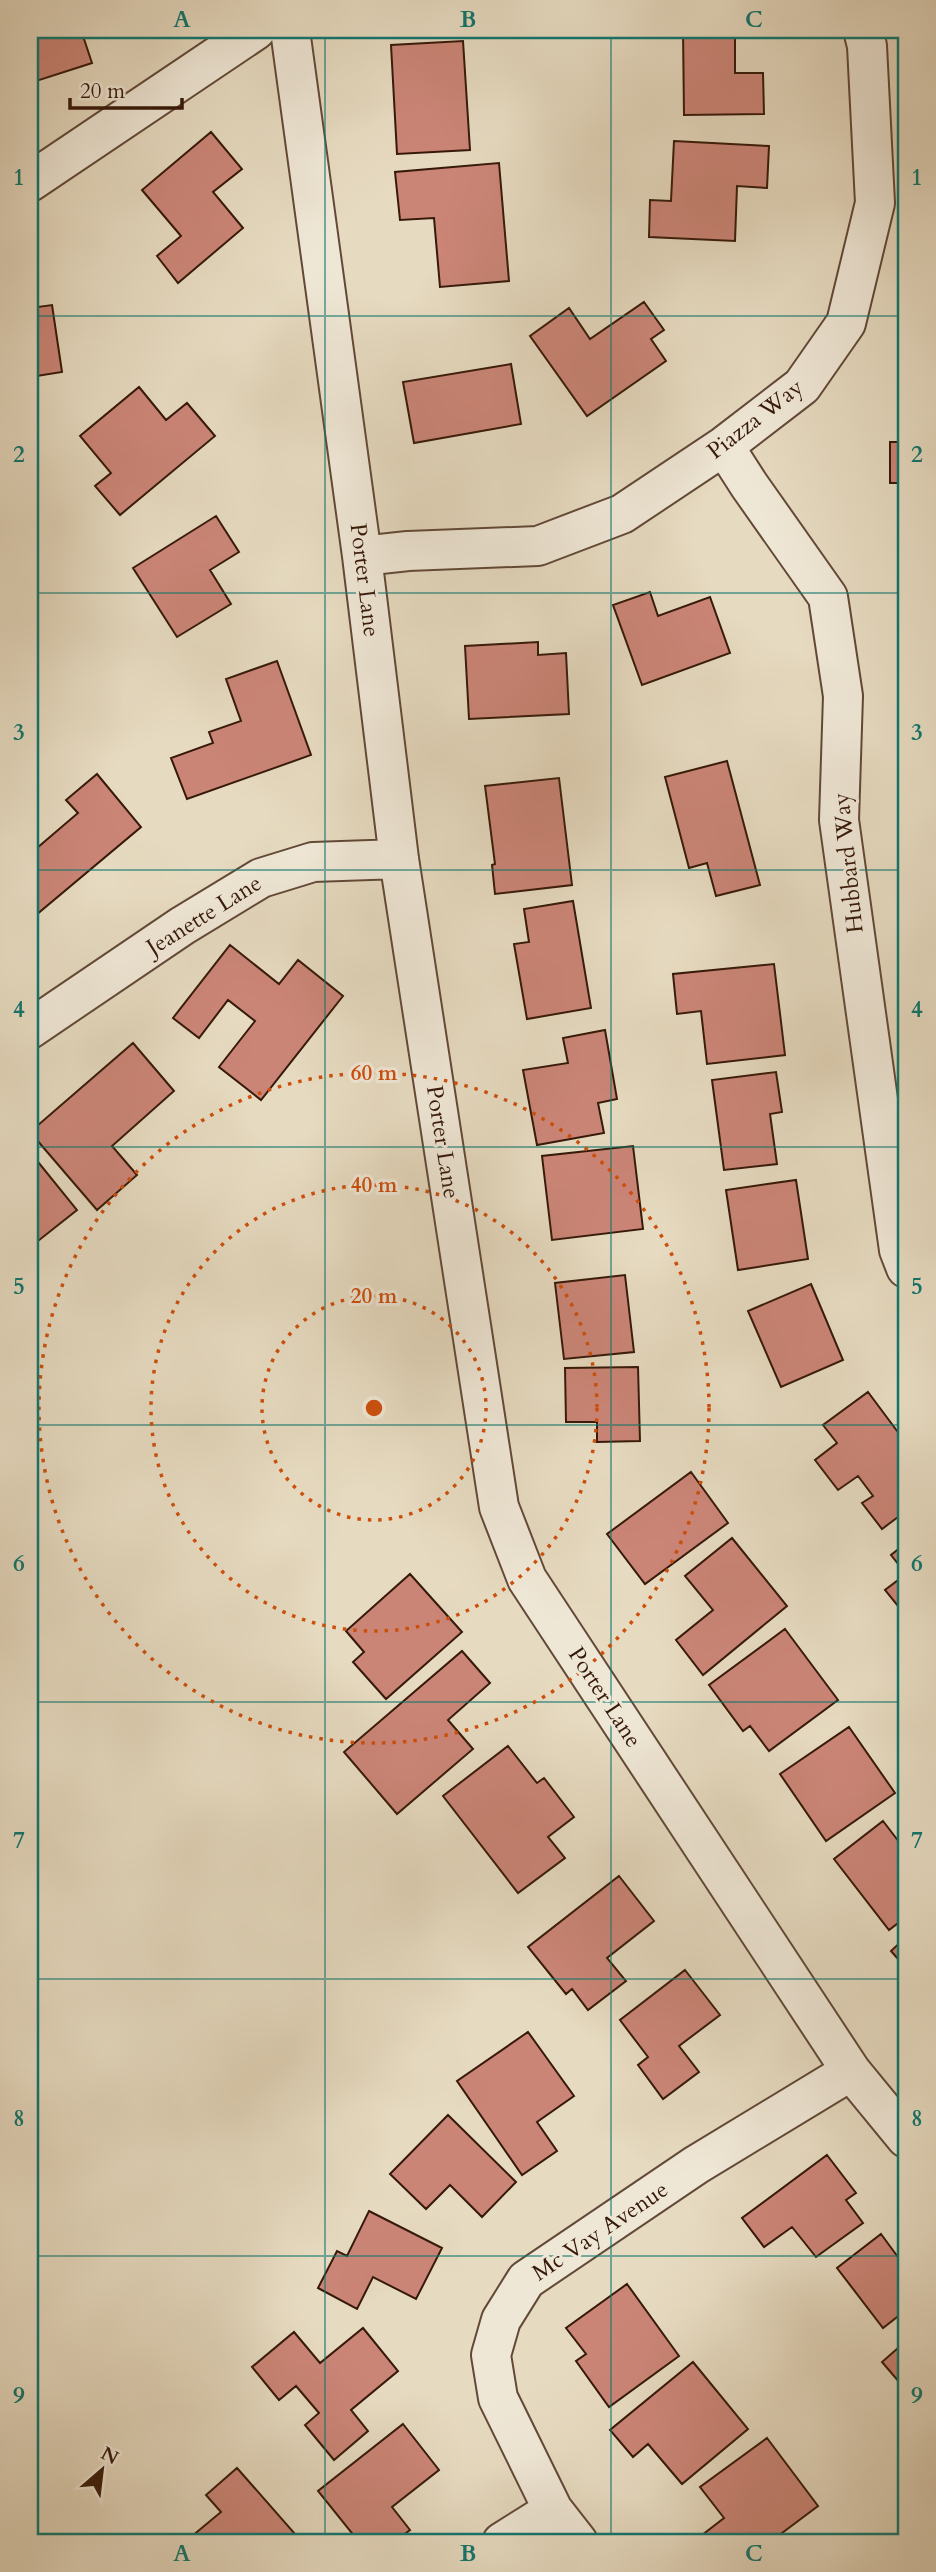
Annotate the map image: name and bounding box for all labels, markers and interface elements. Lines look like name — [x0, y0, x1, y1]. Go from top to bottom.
text: A — [173, 4, 191, 35]
text: B — [460, 4, 476, 35]
text: C — [745, 4, 763, 35]
scale bar — [70, 66, 182, 110]
text: 20 m — [80, 77, 125, 106]
text: 1 — [13, 162, 25, 193]
text: 1 — [911, 162, 923, 193]
street label: Piazza Way — [700, 372, 810, 466]
text: 2 — [13, 439, 25, 470]
text: 2 — [911, 439, 923, 470]
street label: Porter Lane — [343, 521, 387, 639]
text: 3 — [13, 717, 25, 748]
text: 3 — [911, 717, 923, 748]
street label: Hubbard Way — [825, 791, 871, 935]
street label: Jeanette Lane — [138, 867, 267, 964]
text: 4 — [13, 994, 25, 1025]
text: 4 — [911, 994, 923, 1025]
text: 60 m — [351, 1059, 398, 1088]
street label: Porter Lane — [419, 1083, 467, 1201]
text: 40 m — [351, 1171, 398, 1200]
text: 5 — [13, 1271, 25, 1302]
text: 5 — [911, 1271, 923, 1302]
text: 20 m — [351, 1282, 398, 1311]
centre of rings — [362, 1396, 386, 1420]
text: 6 — [13, 1548, 25, 1579]
text: 6 — [911, 1548, 923, 1579]
street label: Porter Lane — [561, 1641, 649, 1753]
text: 7 — [13, 1825, 25, 1856]
text: 7 — [911, 1825, 923, 1856]
text: 8 — [13, 2103, 25, 2134]
text: 8 — [911, 2103, 923, 2134]
street label: Mc Vay Avenue — [526, 2174, 674, 2288]
text: 9 — [13, 2380, 25, 2411]
text: 9 — [911, 2380, 923, 2411]
north arrow — [66, 2436, 136, 2506]
text: N — [96, 2441, 123, 2471]
text: A — [173, 2538, 191, 2569]
text: B — [460, 2538, 476, 2569]
text: C — [745, 2538, 763, 2569]

